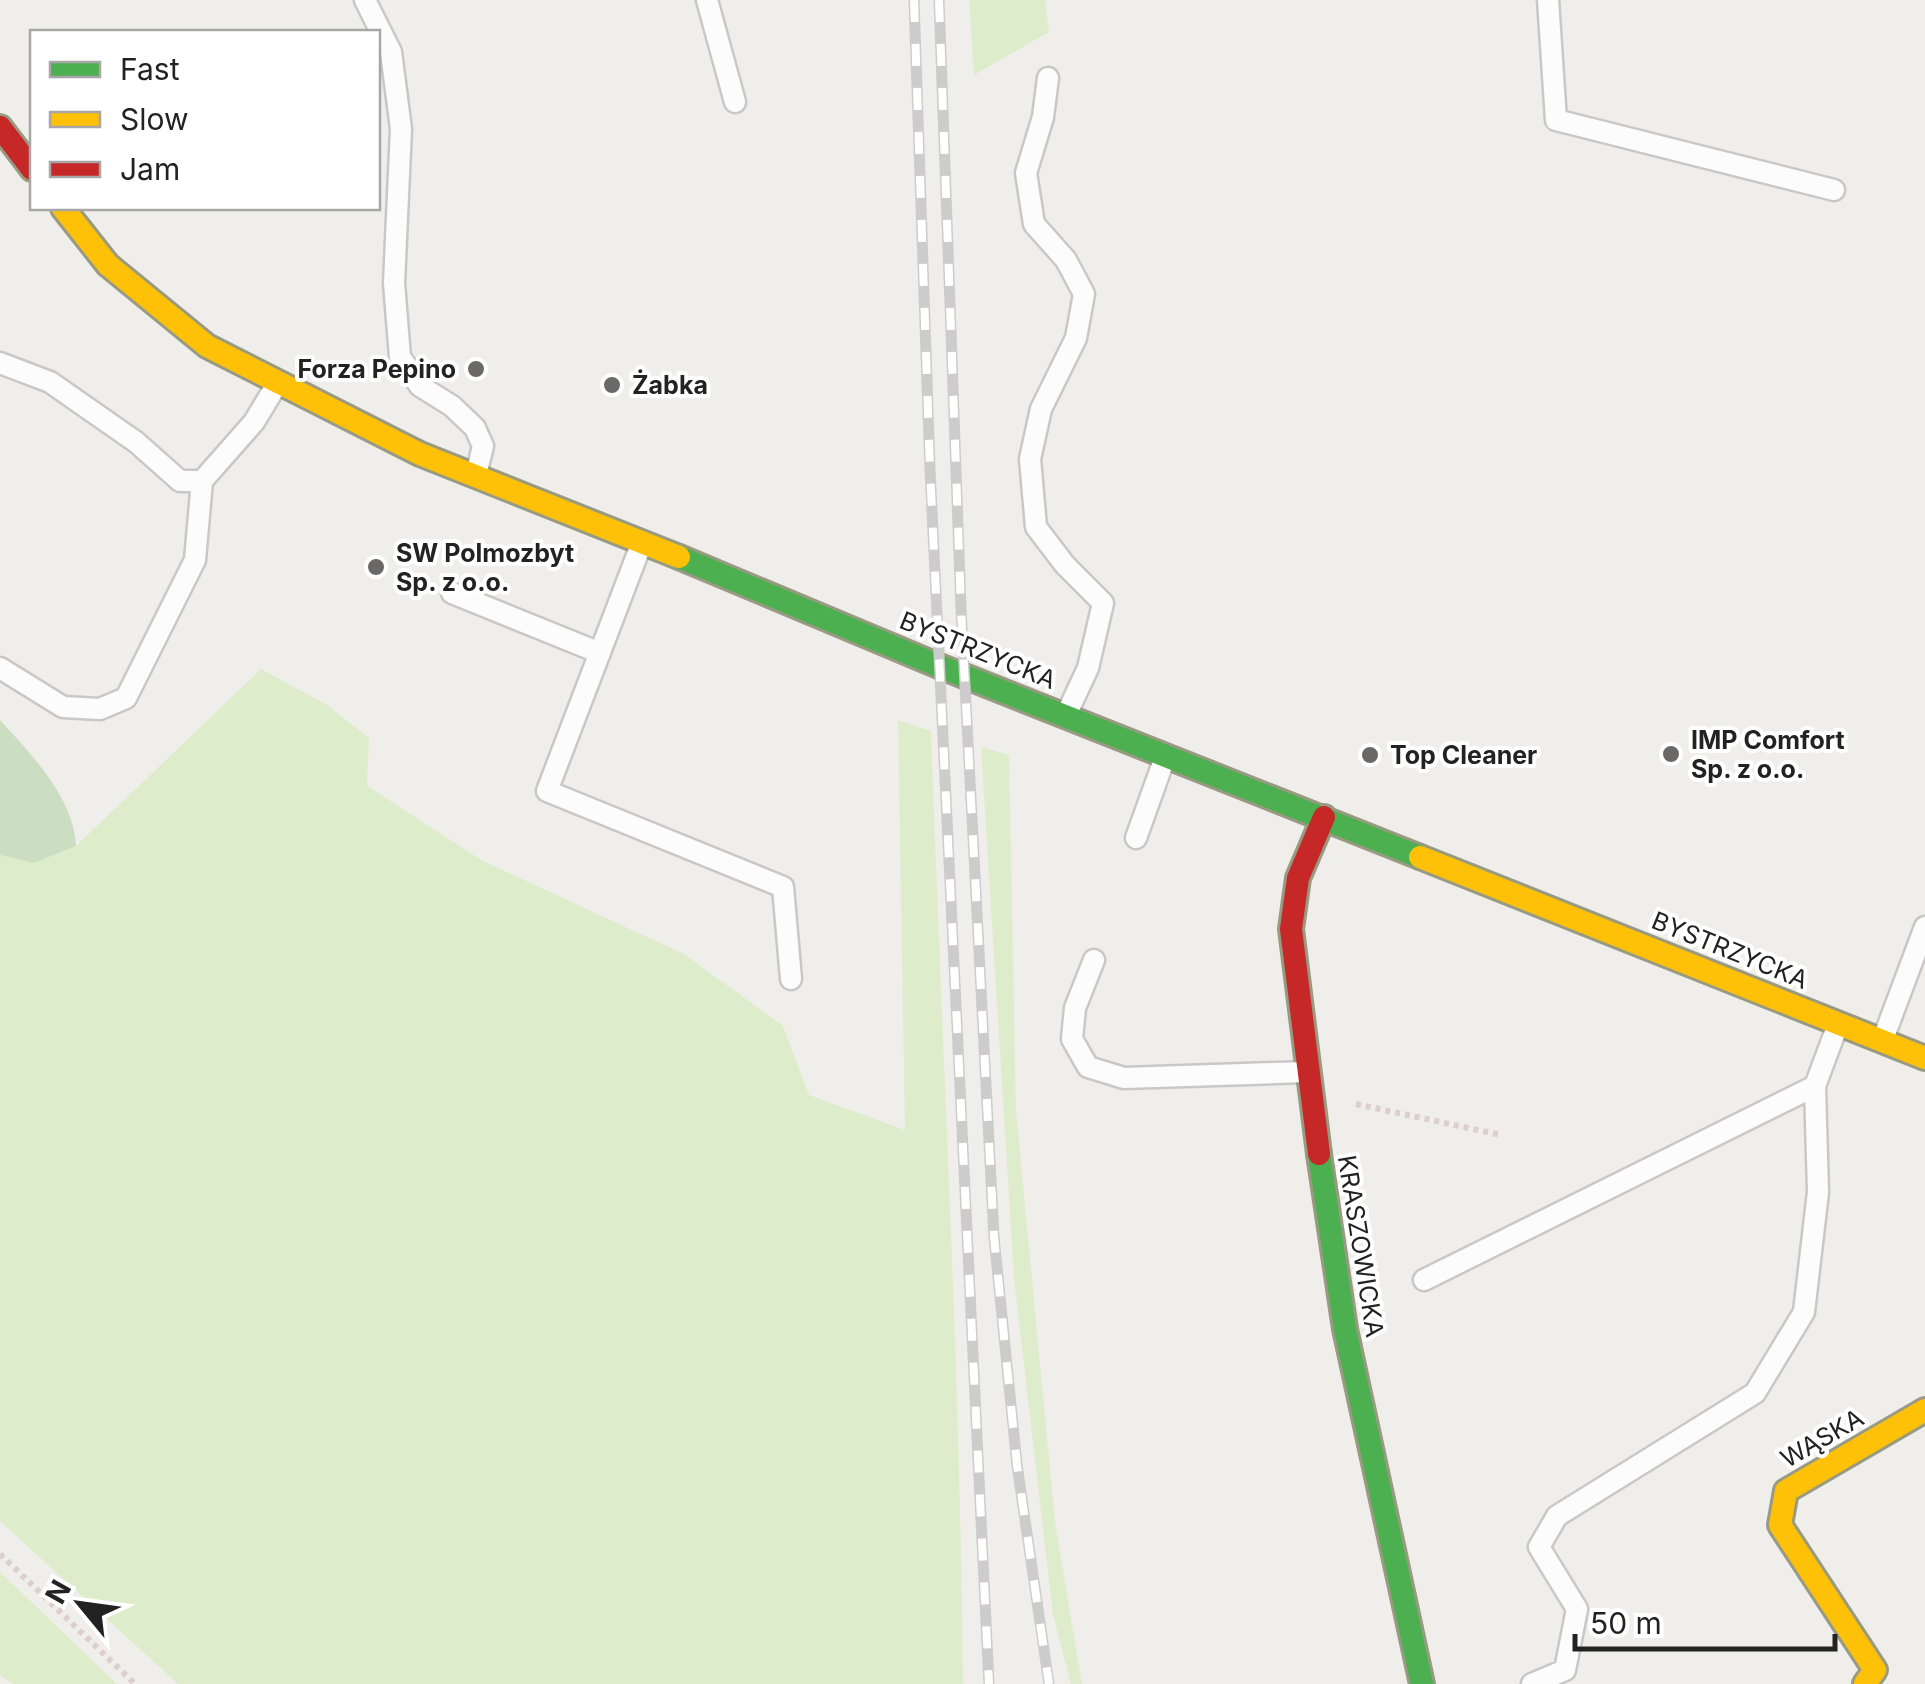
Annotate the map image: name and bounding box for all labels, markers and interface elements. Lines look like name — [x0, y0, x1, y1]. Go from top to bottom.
legend — [30, 30, 380, 210]
text: Fast — [120, 51, 180, 87]
text: Slow — [120, 101, 189, 137]
text: Jam — [120, 151, 180, 187]
place label: Forza Pepino — [297, 354, 456, 384]
marker: Forza Pepino — [465, 358, 487, 380]
place label: Żabka — [632, 369, 708, 400]
marker: Żabka — [601, 374, 623, 396]
place label: SW Polmozbyt Sp. z o.o. — [396, 538, 574, 597]
marker: SW Polmozbyt Sp. z o.o. — [365, 556, 387, 578]
street label: BYSTRZYCKA — [896, 605, 1060, 695]
place label: IMP Comfort Sp. z o.o. — [1691, 725, 1845, 784]
place label: Top Cleaner — [1390, 740, 1537, 770]
marker: IMP Comfort Sp. z o.o. — [1660, 743, 1682, 765]
marker: Top Cleaner — [1359, 744, 1381, 766]
street label: BYSTRZYCKA — [1648, 905, 1812, 995]
street label: KRASZOWICKA — [1332, 1153, 1390, 1339]
street label: WĄSKA — [1775, 1402, 1869, 1474]
north arrow — [30, 1554, 130, 1654]
text: N — [38, 1574, 78, 1609]
scale bar — [1575, 1589, 1835, 1651]
text: 50 m — [1590, 1605, 1662, 1641]

